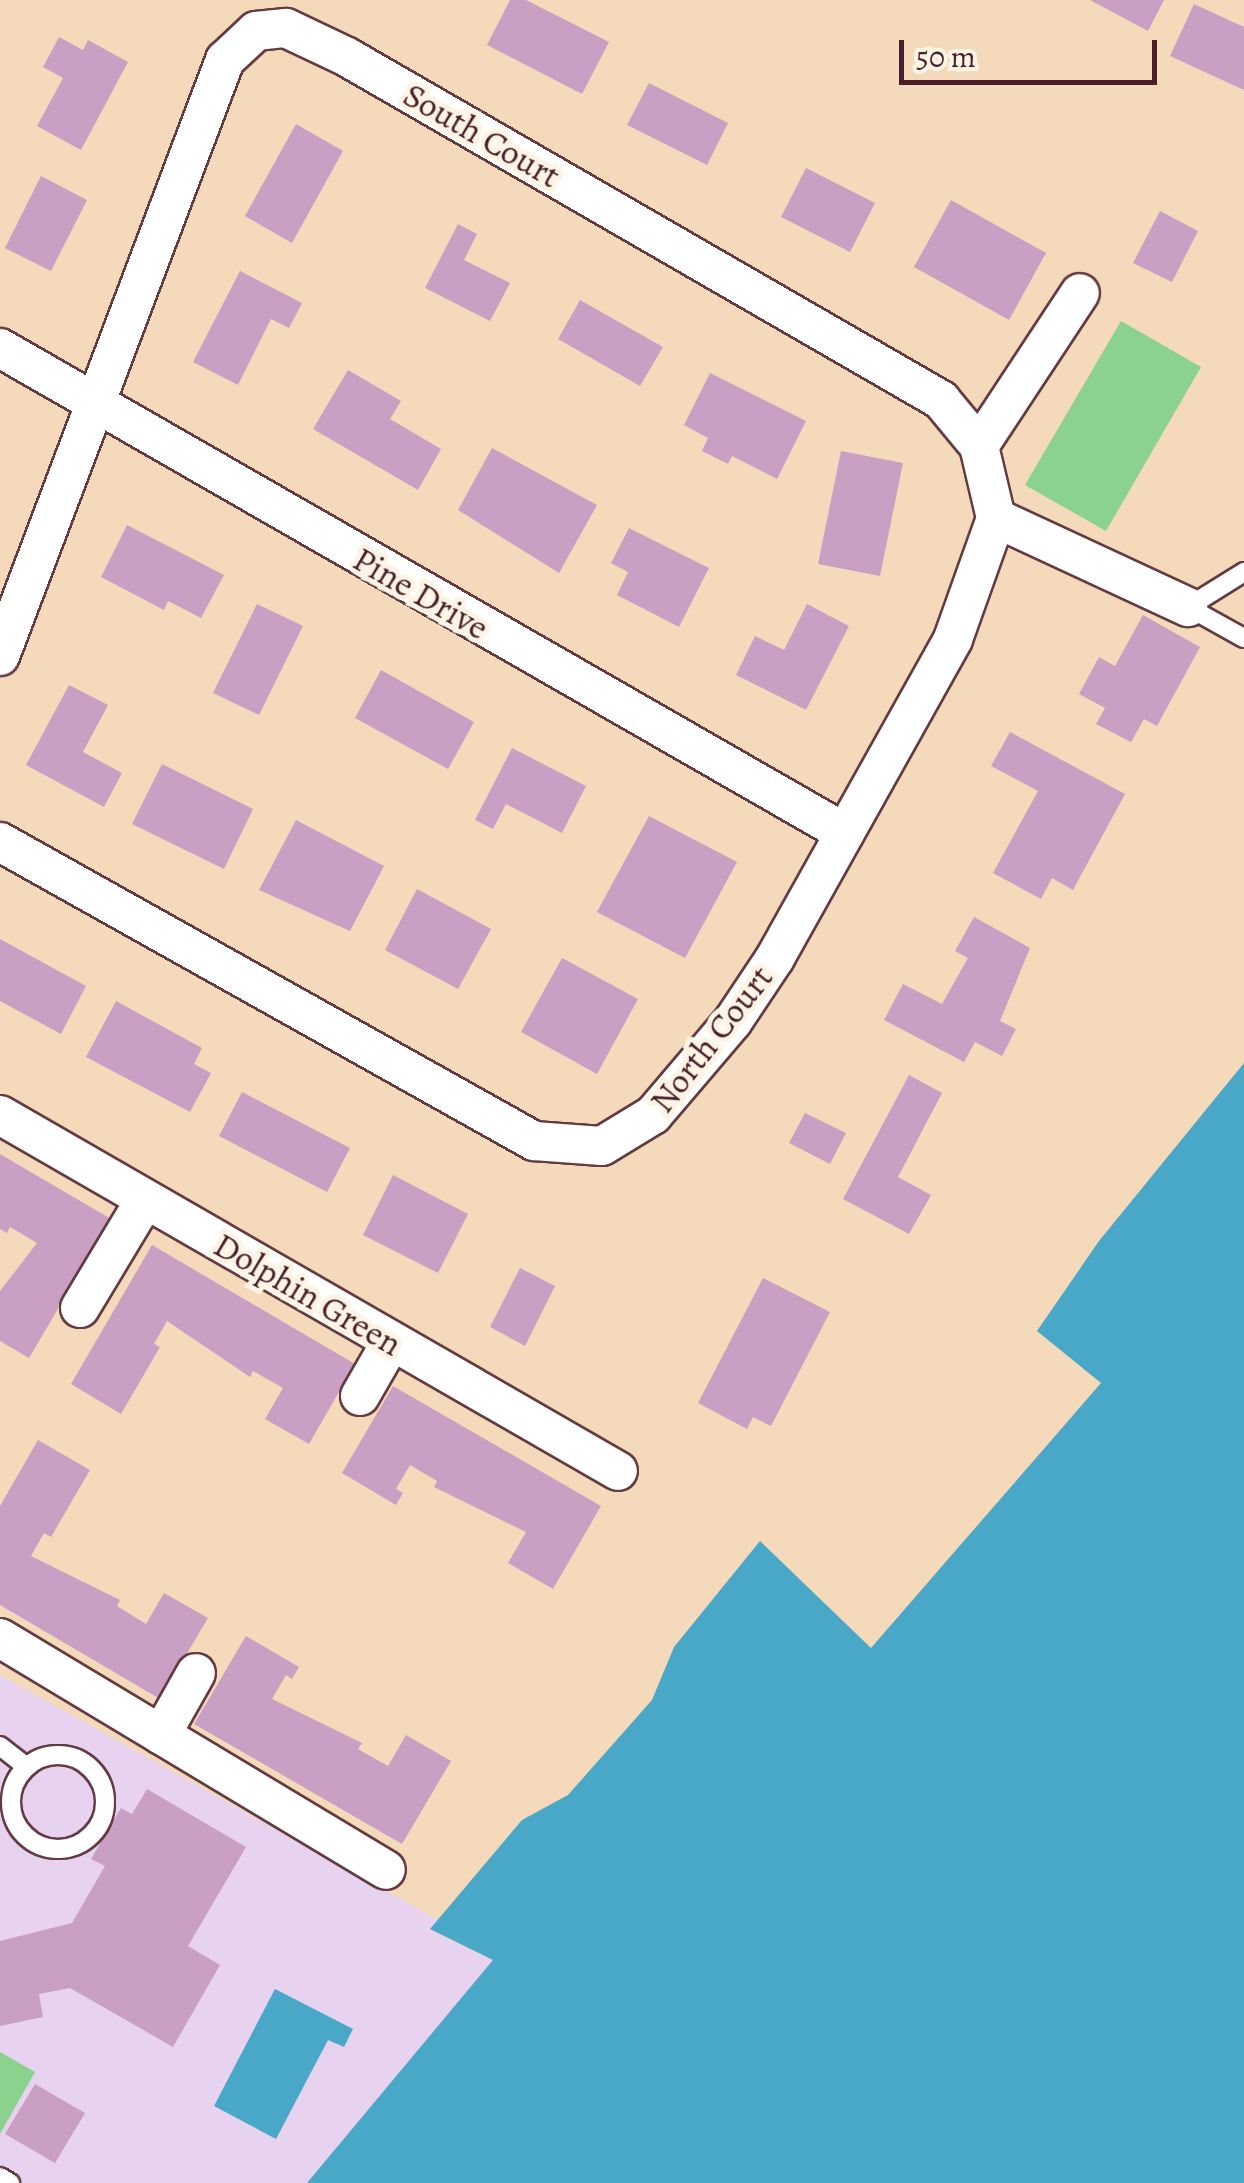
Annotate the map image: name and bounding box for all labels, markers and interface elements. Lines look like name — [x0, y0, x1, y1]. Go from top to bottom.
scale bar — [904, 20, 1162, 82]
text: 50 m — [916, 37, 976, 77]
street label: South Court — [396, 73, 568, 197]
street label: Pine Drive — [346, 538, 496, 648]
street label: North Court — [641, 957, 781, 1121]
street label: Dolphin Green — [207, 1223, 409, 1365]

